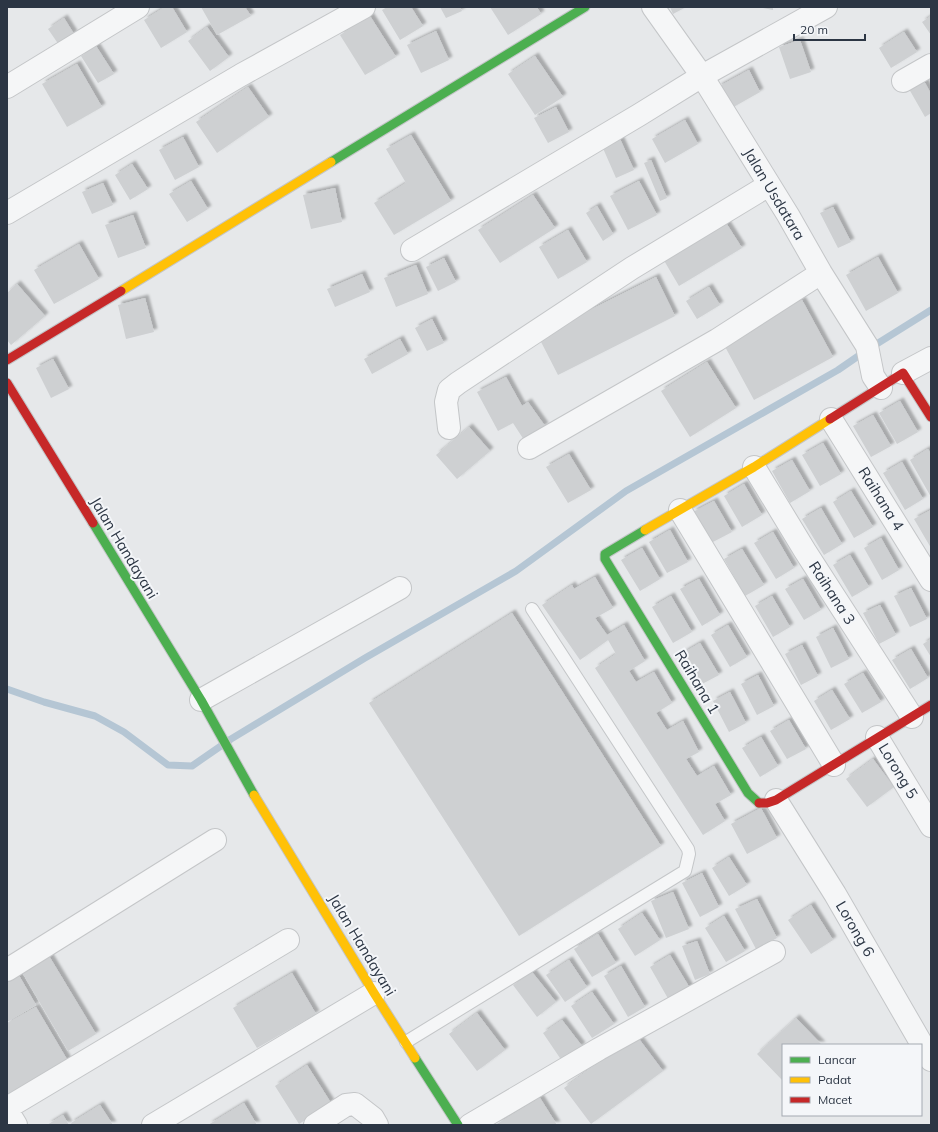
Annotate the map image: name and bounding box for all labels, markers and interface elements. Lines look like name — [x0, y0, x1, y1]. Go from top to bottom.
scale bar — [794, 16, 865, 42]
text: 20 m — [800, 22, 828, 37]
street label: Jalan Usdatara — [739, 144, 809, 243]
street label: Raihana 4 — [854, 463, 908, 534]
street label: Jalan Handayani — [87, 493, 162, 602]
street label: Raihana 3 — [805, 558, 860, 628]
street label: Raihana 1 — [671, 646, 724, 717]
street label: Lorong 5 — [874, 740, 922, 802]
street label: Jalan Handayani — [325, 890, 400, 999]
street label: Lorong 6 — [832, 897, 879, 960]
legend — [782, 1044, 922, 1116]
text: Lancar — [818, 1052, 857, 1067]
text: Padat — [818, 1072, 851, 1087]
text: Macet — [818, 1092, 852, 1107]

